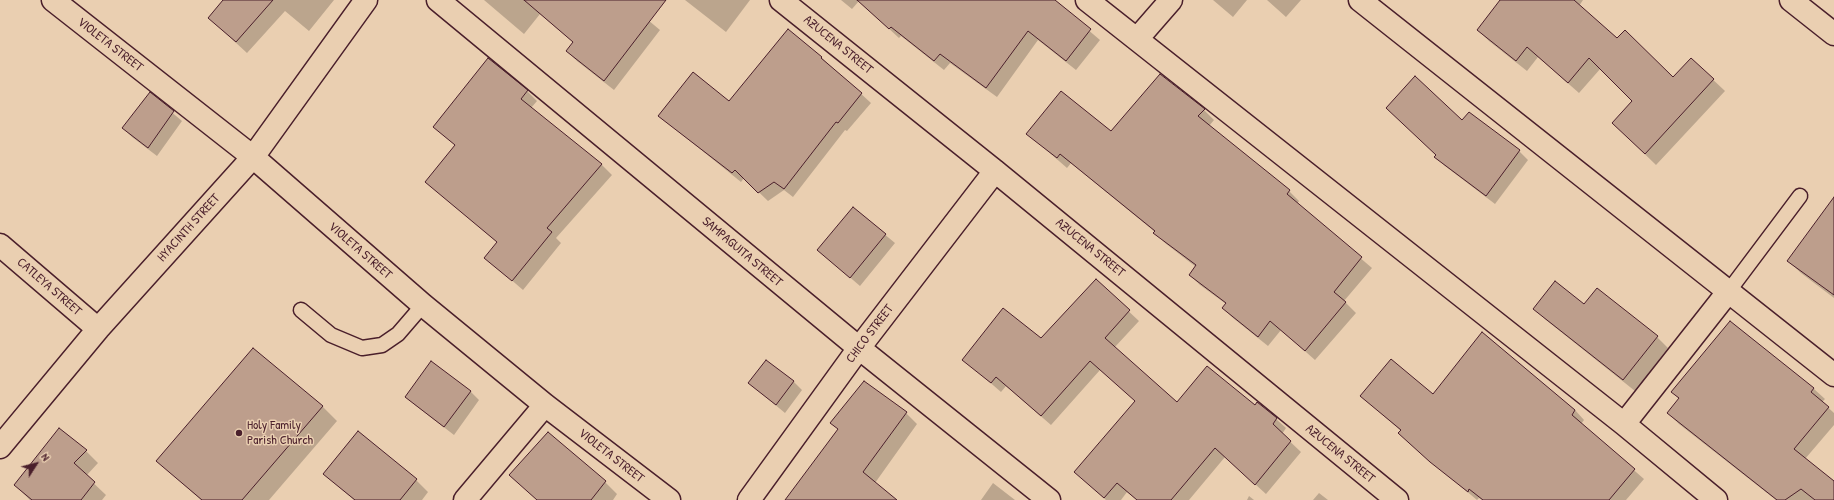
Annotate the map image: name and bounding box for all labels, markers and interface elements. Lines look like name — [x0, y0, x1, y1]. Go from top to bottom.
street label: AZUCENA STREET — [800, 12, 876, 78]
street label: VIOLETA STREET — [74, 14, 146, 76]
street label: HYACINTH STREET — [154, 191, 224, 265]
street label: SAMPAGUITA STREET — [699, 214, 785, 290]
street label: AZUCENA STREET — [1052, 215, 1128, 281]
street label: VIOLETA STREET — [325, 219, 395, 283]
street label: CATLEYA STREET — [13, 255, 85, 319]
street label: CHICO STREET — [843, 302, 897, 366]
place label: Holy Family Parish Church — [247, 418, 313, 449]
street label: AZUCENA STREET — [1302, 421, 1378, 487]
street label: VIOLETA STREET — [575, 425, 647, 487]
marker: Holy Family Parish Church — [234, 428, 244, 438]
north arrow — [16, 444, 56, 484]
text: N — [38, 450, 53, 463]

